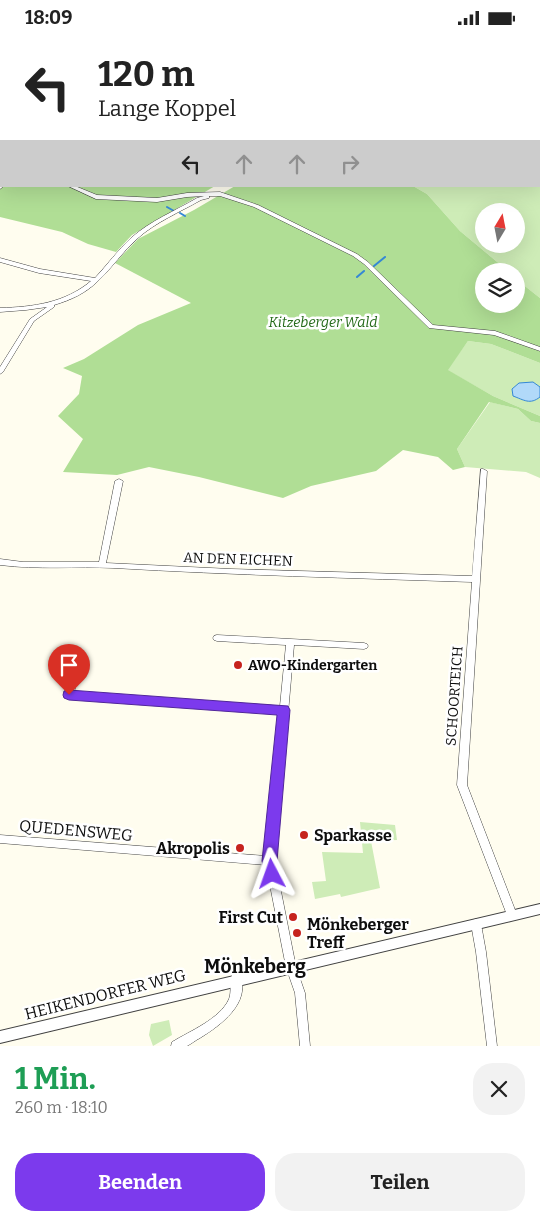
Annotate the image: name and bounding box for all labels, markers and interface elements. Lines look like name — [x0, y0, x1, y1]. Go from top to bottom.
text: 18:09 — [25, 6, 72, 29]
text: 120 m — [98, 53, 195, 95]
icon: left — [15, 55, 80, 120]
text: Lange Koppel — [98, 95, 236, 122]
icon: left — [177, 150, 205, 178]
icon: ahead — [230, 150, 258, 178]
icon: ahead — [283, 150, 311, 178]
icon: right — [336, 150, 364, 178]
north arrow — [475, 203, 525, 253]
map controls — [475, 203, 525, 313]
button: layers — [475, 263, 525, 313]
park label: Kitzeberger Wald — [268, 314, 378, 331]
street label: AN DEN EICHEN — [183, 549, 293, 570]
pin — [48, 644, 90, 695]
street label: SCHOORTEICH — [443, 646, 466, 746]
icon: arrive — [55, 651, 83, 679]
place label: AWO-Kindergarten — [248, 657, 377, 674]
marker: AWO-Kindergarten — [232, 659, 244, 671]
street label: QUEDENSWEG — [18, 816, 134, 845]
place label: Sparkasse — [314, 826, 392, 845]
marker: Sparkasse — [298, 829, 310, 841]
place label: Akropolis — [156, 839, 230, 858]
marker: Akropolis — [234, 842, 246, 854]
position arrow — [245, 847, 297, 899]
place label: First Cut — [218, 908, 284, 927]
marker: First Cut — [287, 911, 299, 923]
place label: Mönkeberger Treff — [307, 915, 409, 952]
marker: Mönkeberger Treff — [291, 927, 303, 939]
district label: Mönkeberg — [204, 955, 306, 978]
street label: HEIKENDORFER WEG — [23, 965, 188, 1024]
text: 1 Min. — [15, 1061, 96, 1097]
button: close — [473, 1063, 525, 1115]
text: 260 m · 18:10 — [15, 1098, 108, 1117]
button: Beenden — [15, 1153, 265, 1211]
button: Teilen — [275, 1153, 525, 1211]

